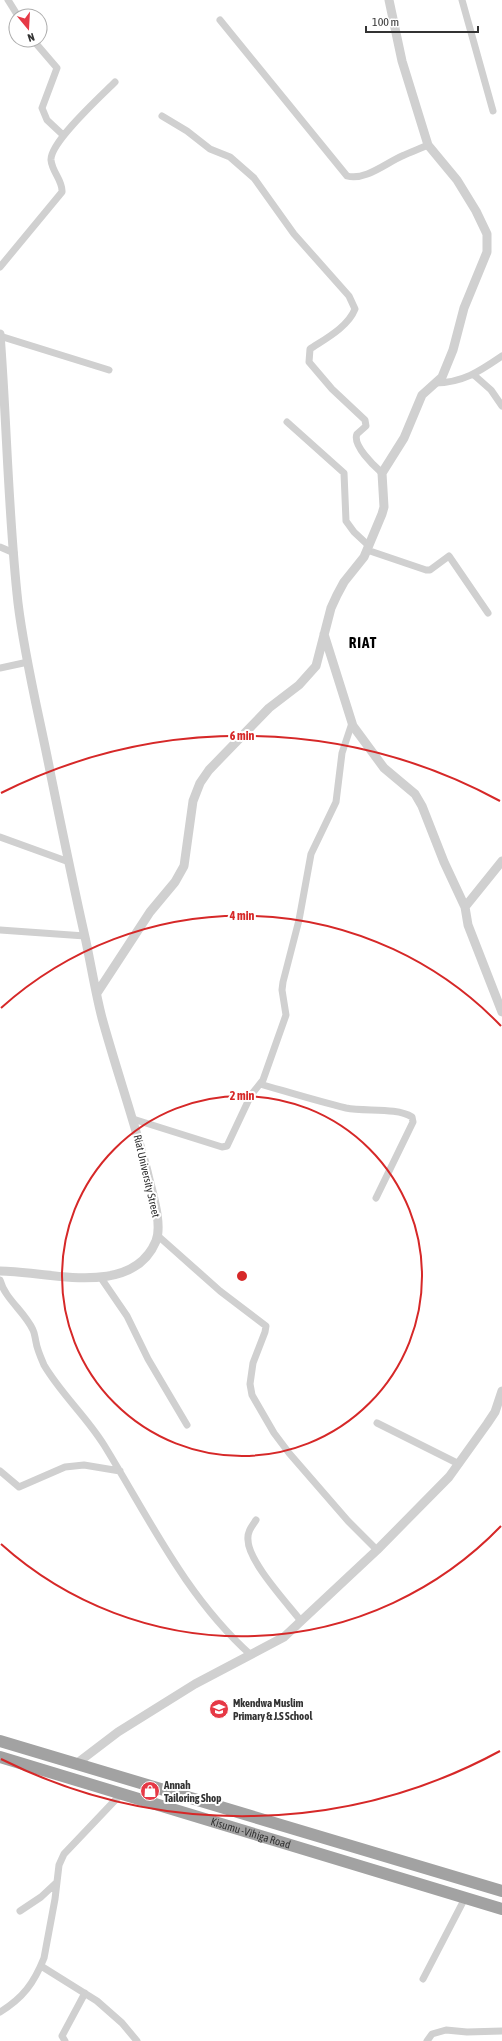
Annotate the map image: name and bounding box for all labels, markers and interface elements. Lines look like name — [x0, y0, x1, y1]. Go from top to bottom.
north arrow — [8, 8, 48, 48]
scale bar — [366, 8, 478, 34]
text: 100 m — [372, 15, 399, 29]
text: N — [26, 31, 36, 44]
district label: RIAT — [349, 634, 377, 651]
text: 6 min — [230, 729, 254, 743]
text: 4 min — [229, 909, 254, 923]
text: 2 min — [230, 1089, 254, 1103]
street label: Riat University Street — [132, 1133, 162, 1219]
centre of rings — [235, 1269, 249, 1283]
place label: Mkendwa Muslim Primary & J.S School — [233, 1697, 313, 1722]
school or university icon: Mkendwa Muslim Primary & J.S School — [208, 1698, 230, 1720]
place label: Annah Tailoring Shop — [163, 1779, 221, 1804]
shop icon: Annah Tailoring Shop — [139, 1780, 161, 1802]
street label: Kisumu -Vihiga Road — [209, 1815, 292, 1851]

